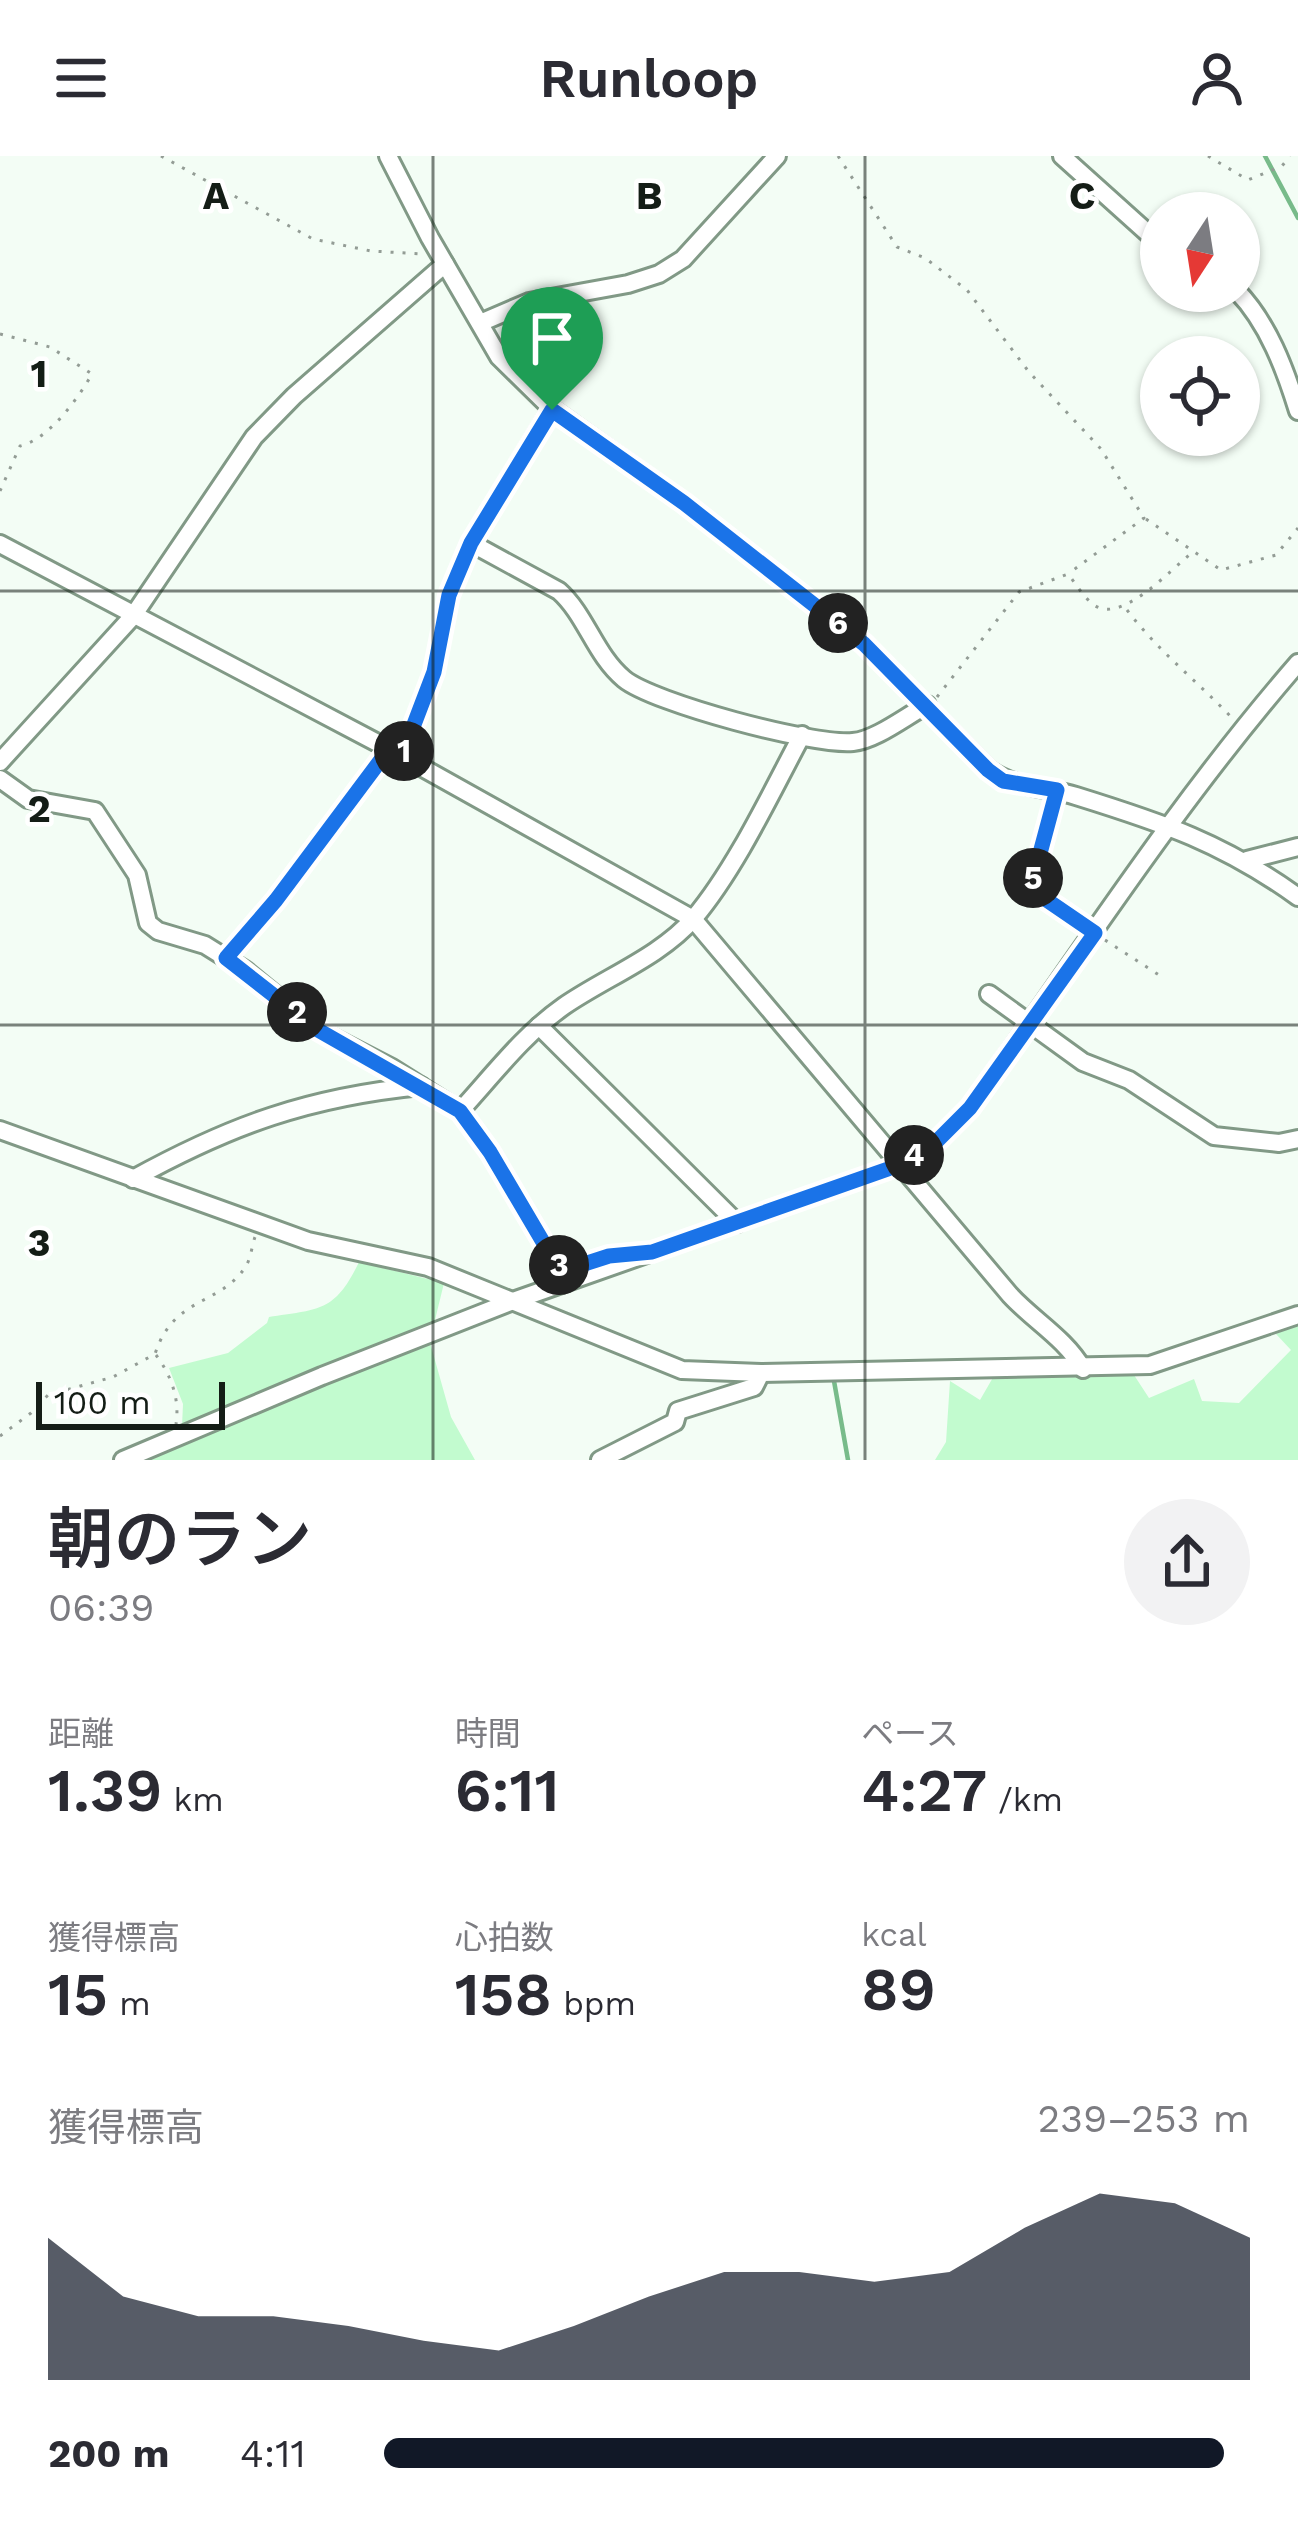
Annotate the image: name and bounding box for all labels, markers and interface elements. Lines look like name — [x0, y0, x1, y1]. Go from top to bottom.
icon: menu — [48, 45, 114, 111]
icon: person — [1184, 45, 1250, 111]
text: Runloop — [540, 47, 758, 110]
text: A — [203, 173, 230, 218]
text: B — [636, 173, 662, 218]
text: C — [1069, 173, 1095, 218]
north arrow — [1140, 192, 1260, 312]
map controls — [1140, 192, 1260, 456]
pin — [501, 287, 603, 410]
icon: arrive — [519, 305, 585, 371]
button: locate — [1140, 336, 1260, 456]
text: 1 — [31, 351, 47, 396]
pin: 6 — [808, 593, 868, 653]
text: 6 — [828, 603, 848, 642]
pin: 1 — [374, 721, 434, 781]
text: 1 — [397, 731, 411, 770]
text: 2 — [27, 786, 51, 831]
pin: 5 — [1003, 848, 1063, 908]
text: 5 — [1023, 858, 1043, 897]
pin: 2 — [267, 982, 327, 1042]
text: 2 — [287, 992, 307, 1031]
pin: 4 — [884, 1125, 944, 1185]
text: 4 — [903, 1135, 925, 1174]
text: 3 — [27, 1220, 51, 1265]
pin: 3 — [529, 1235, 589, 1295]
text: 3 — [549, 1245, 569, 1284]
scale bar — [36, 1376, 225, 1429]
text: 100 m — [54, 1383, 151, 1422]
button: share — [1124, 1499, 1250, 1625]
text: 朝のラン — [48, 1501, 312, 1578]
text: 06:39 — [48, 1585, 154, 1630]
text: 距離 — [48, 1714, 114, 1753]
text: 時間 — [455, 1714, 521, 1753]
text: ペース — [861, 1714, 959, 1753]
text: 1.39 — [48, 1755, 162, 1826]
text: 6:11 — [455, 1755, 559, 1826]
text: 4:27 — [861, 1755, 987, 1826]
text: km — [162, 1780, 224, 1819]
text: /km — [987, 1780, 1063, 1819]
text: kcal — [861, 1915, 927, 1954]
text: 獲得標高 — [48, 1918, 180, 1957]
text: 心拍数 — [455, 1918, 554, 1957]
text: 89 — [861, 1954, 936, 2025]
text: 15 — [48, 1959, 108, 2030]
text: 158 — [455, 1959, 552, 2030]
text: m — [108, 1984, 151, 2023]
text: bpm — [552, 1984, 636, 2023]
text: 239–253 m — [1037, 2096, 1250, 2141]
text: 獲得標高 — [48, 2105, 204, 2150]
text: 200 m — [48, 2431, 169, 2476]
text: 4:11 — [240, 2431, 306, 2476]

